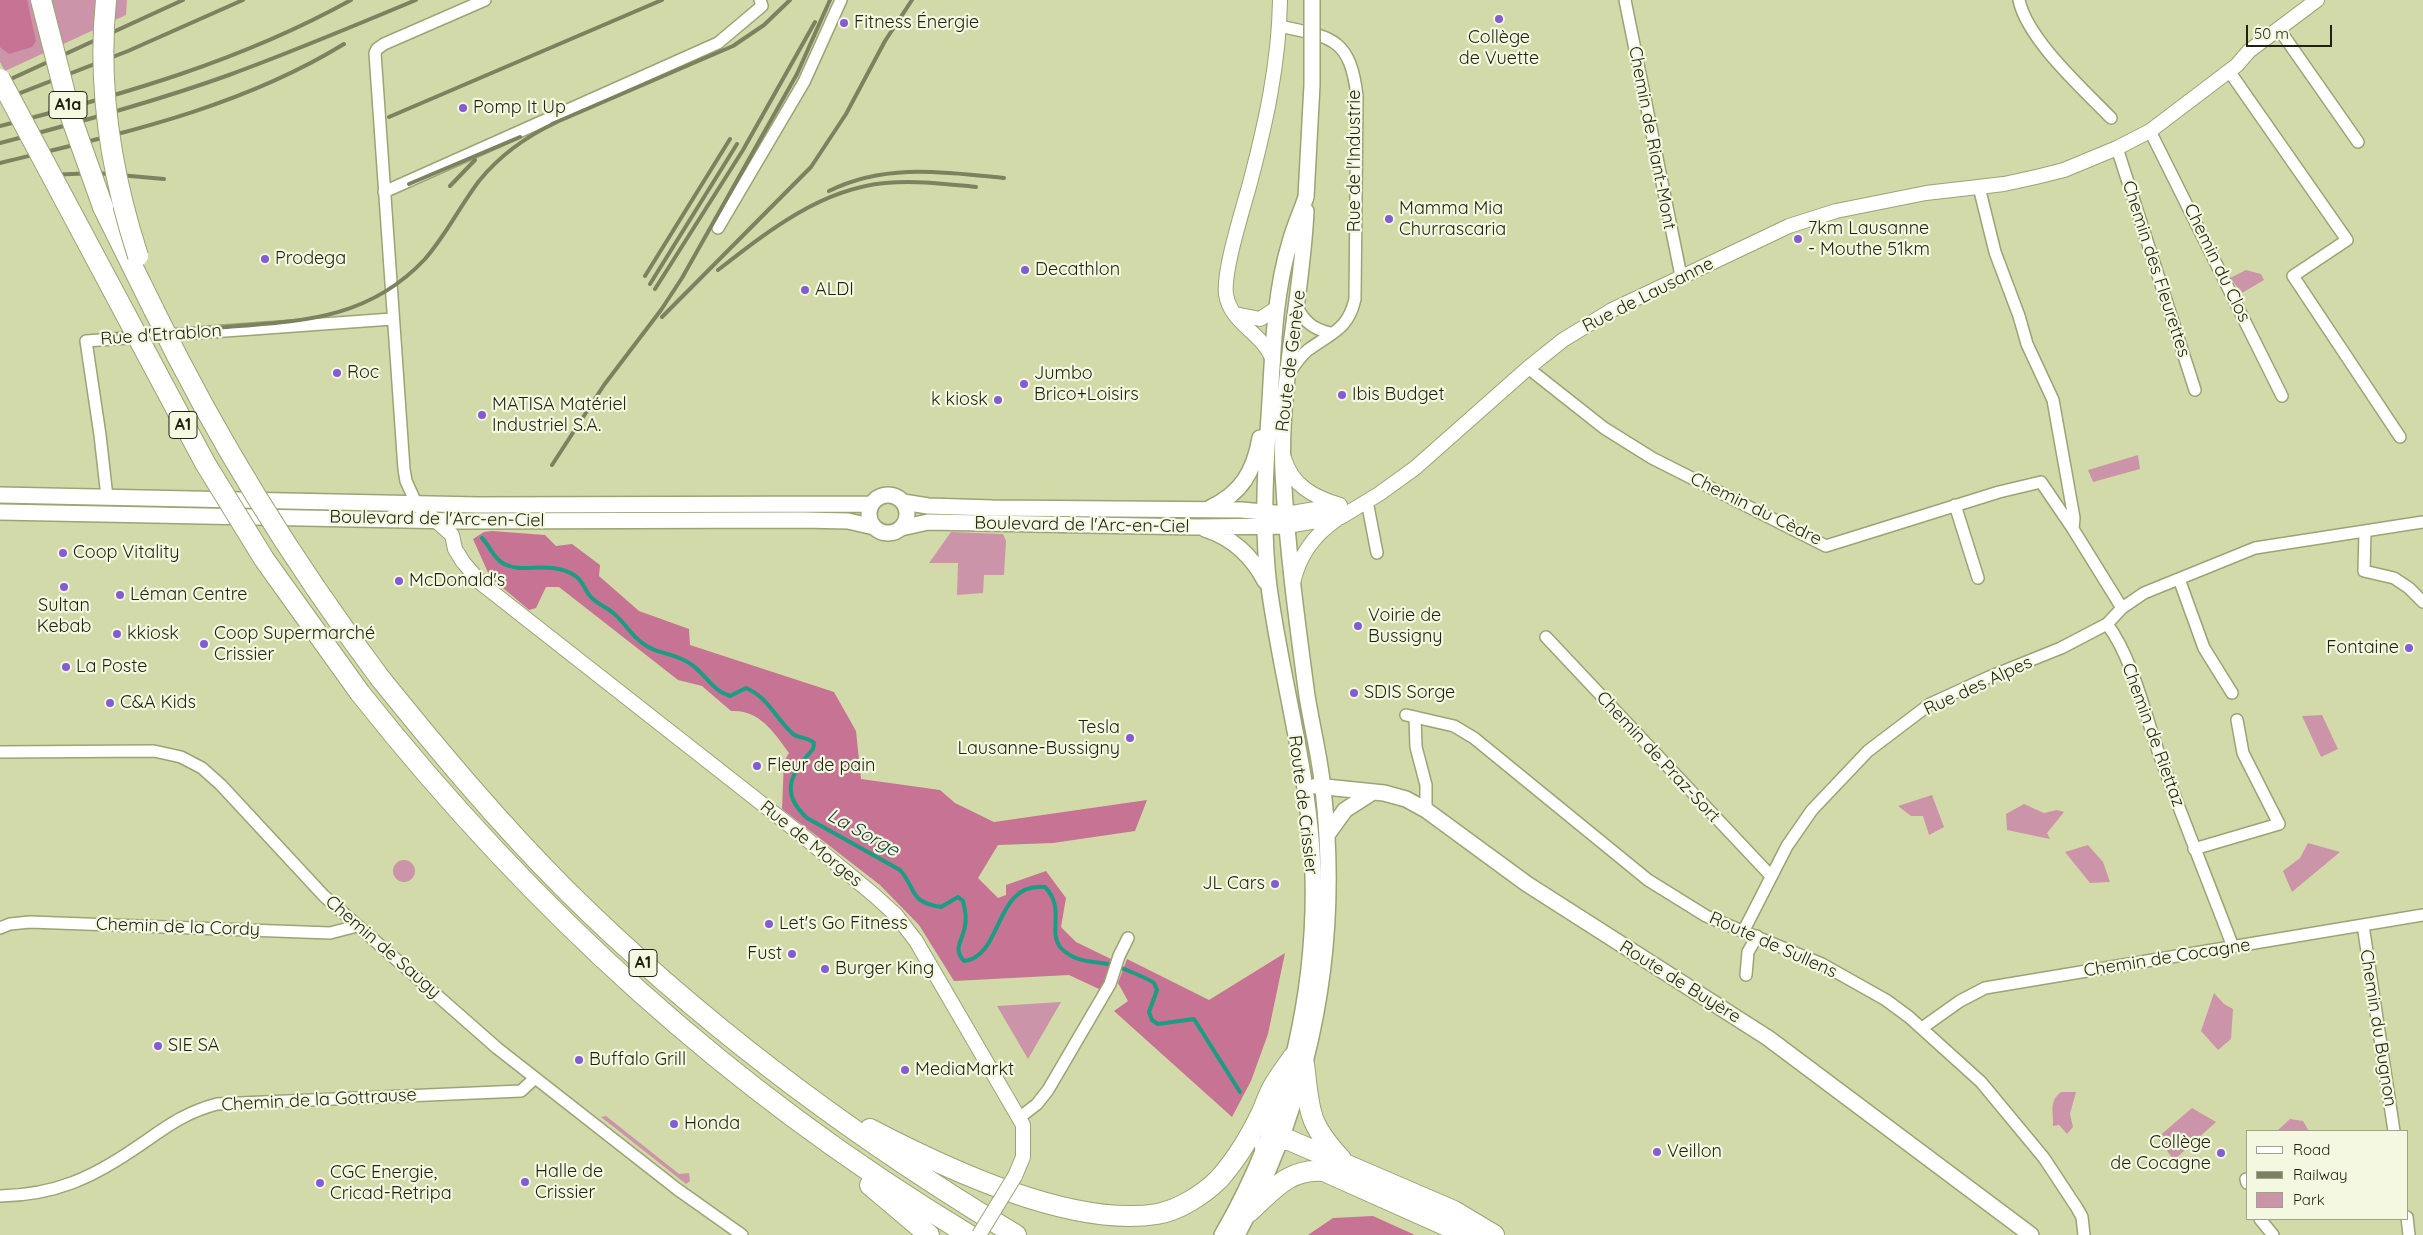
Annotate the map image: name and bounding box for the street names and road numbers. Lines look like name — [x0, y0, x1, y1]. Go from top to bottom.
street label: Chemin de Riant-Mont — [1624, 44, 1680, 232]
street label: Rue de l'Industrie — [1344, 90, 1366, 232]
road number: A1a — [49, 92, 87, 118]
street label: Chemin des Fleurettes — [2117, 178, 2195, 360]
street label: Chemin du Clos — [2179, 200, 2255, 326]
street label: Rue de Lausanne — [1579, 253, 1717, 337]
street label: Route de Genève — [1272, 289, 1310, 433]
street label: Rue d'Etrablon — [100, 320, 222, 350]
road number: A1 — [169, 412, 197, 438]
street label: Chemin du Cèdre — [1687, 468, 1825, 550]
street label: Boulevard de l'Arc-en-Ciel — [329, 506, 545, 532]
street label: Boulevard de l'Arc-en-Ciel — [974, 512, 1190, 538]
street label: Rue des Alpes — [1920, 652, 2036, 720]
street label: Chemin de Riettaz — [2117, 660, 2189, 810]
street label: Chemin de Praz-Sort — [1592, 687, 1724, 827]
street label: Route de Crissier — [1284, 734, 1322, 876]
street label: Rue de Morges — [756, 796, 866, 892]
street label: Chemin de Saugy — [321, 891, 445, 1003]
street label: Route de Sullens — [1706, 907, 1840, 983]
street label: Chemin de la Cordy — [96, 913, 260, 941]
street label: Chemin de Cocagne — [2082, 934, 2252, 982]
street label: Route de Buyère — [1615, 936, 1745, 1028]
street label: Chemin du Bugnon — [2355, 948, 2401, 1108]
road number: A1 — [629, 950, 657, 976]
street label: Chemin de la Gottrause — [221, 1084, 417, 1116]

